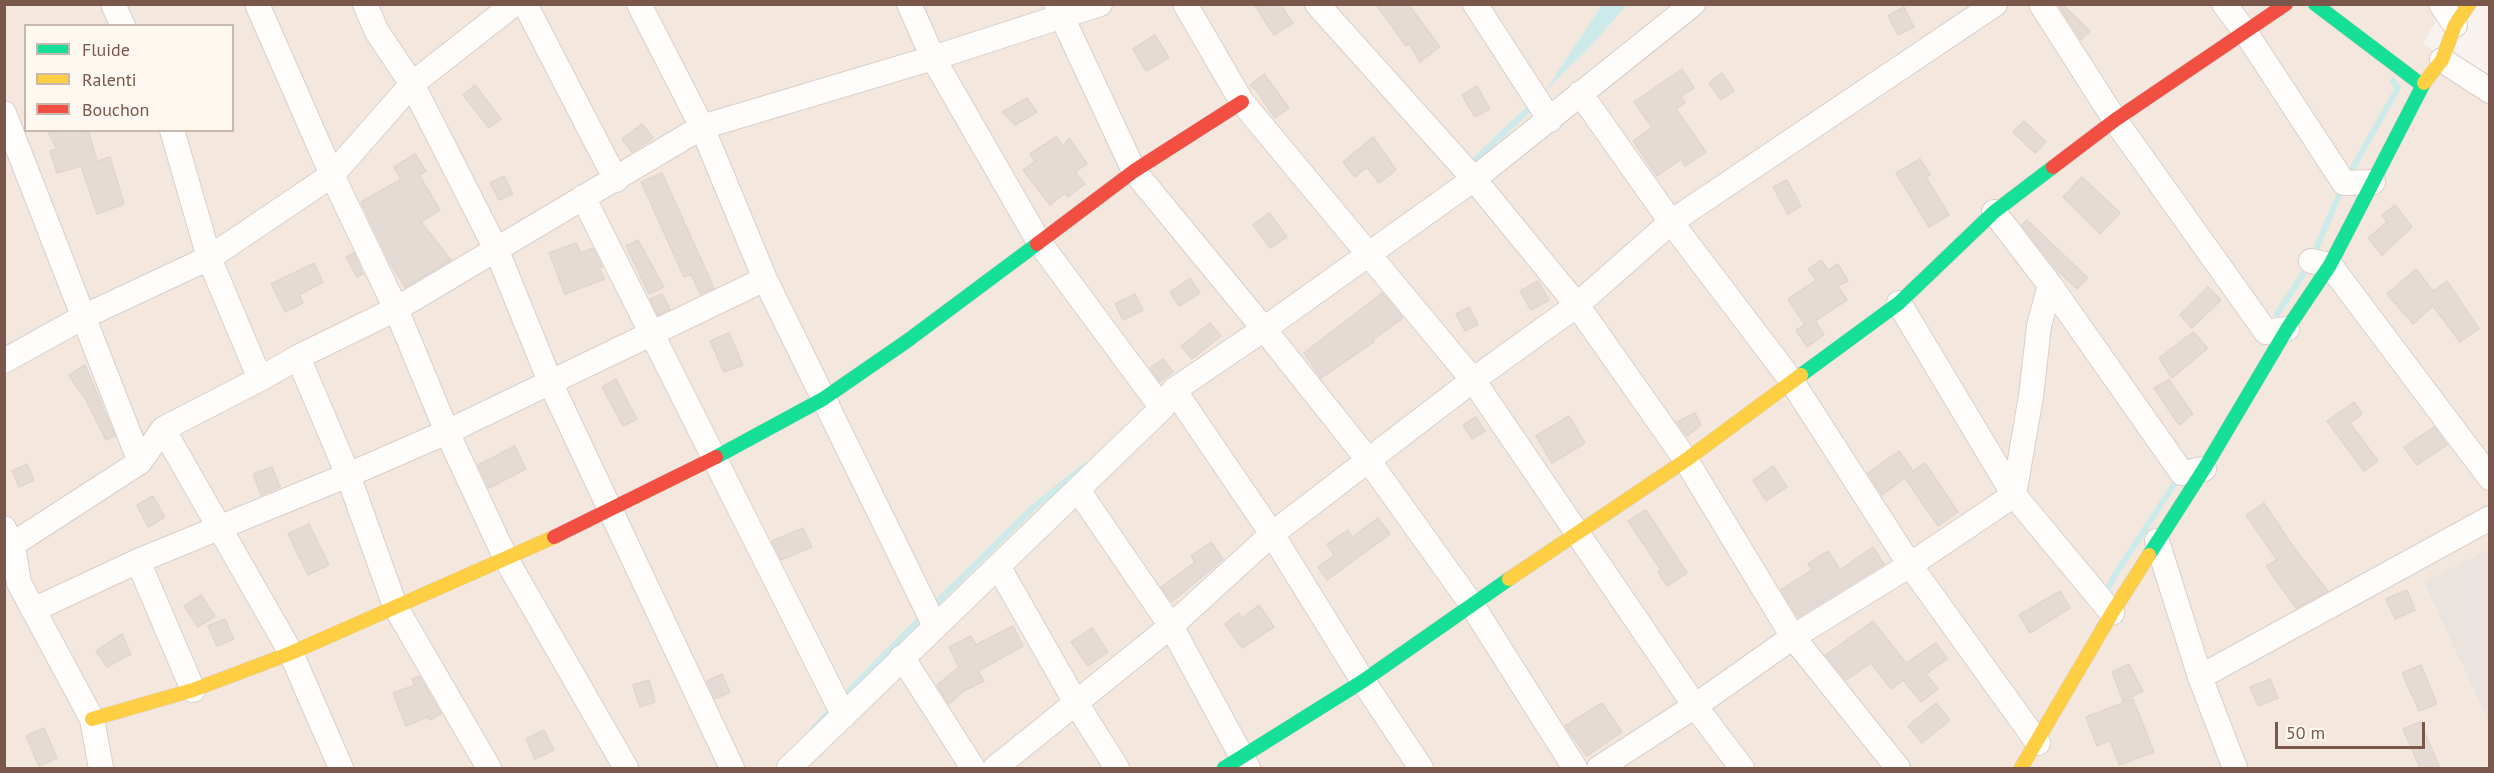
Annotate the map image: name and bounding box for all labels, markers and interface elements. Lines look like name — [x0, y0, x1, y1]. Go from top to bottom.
legend — [24, 24, 234, 132]
text: Fluide — [82, 38, 130, 61]
text: Ralenti — [82, 68, 137, 91]
text: Bouchon — [82, 98, 149, 121]
scale bar — [2278, 710, 2428, 748]
text: 50 m — [2286, 721, 2325, 744]

